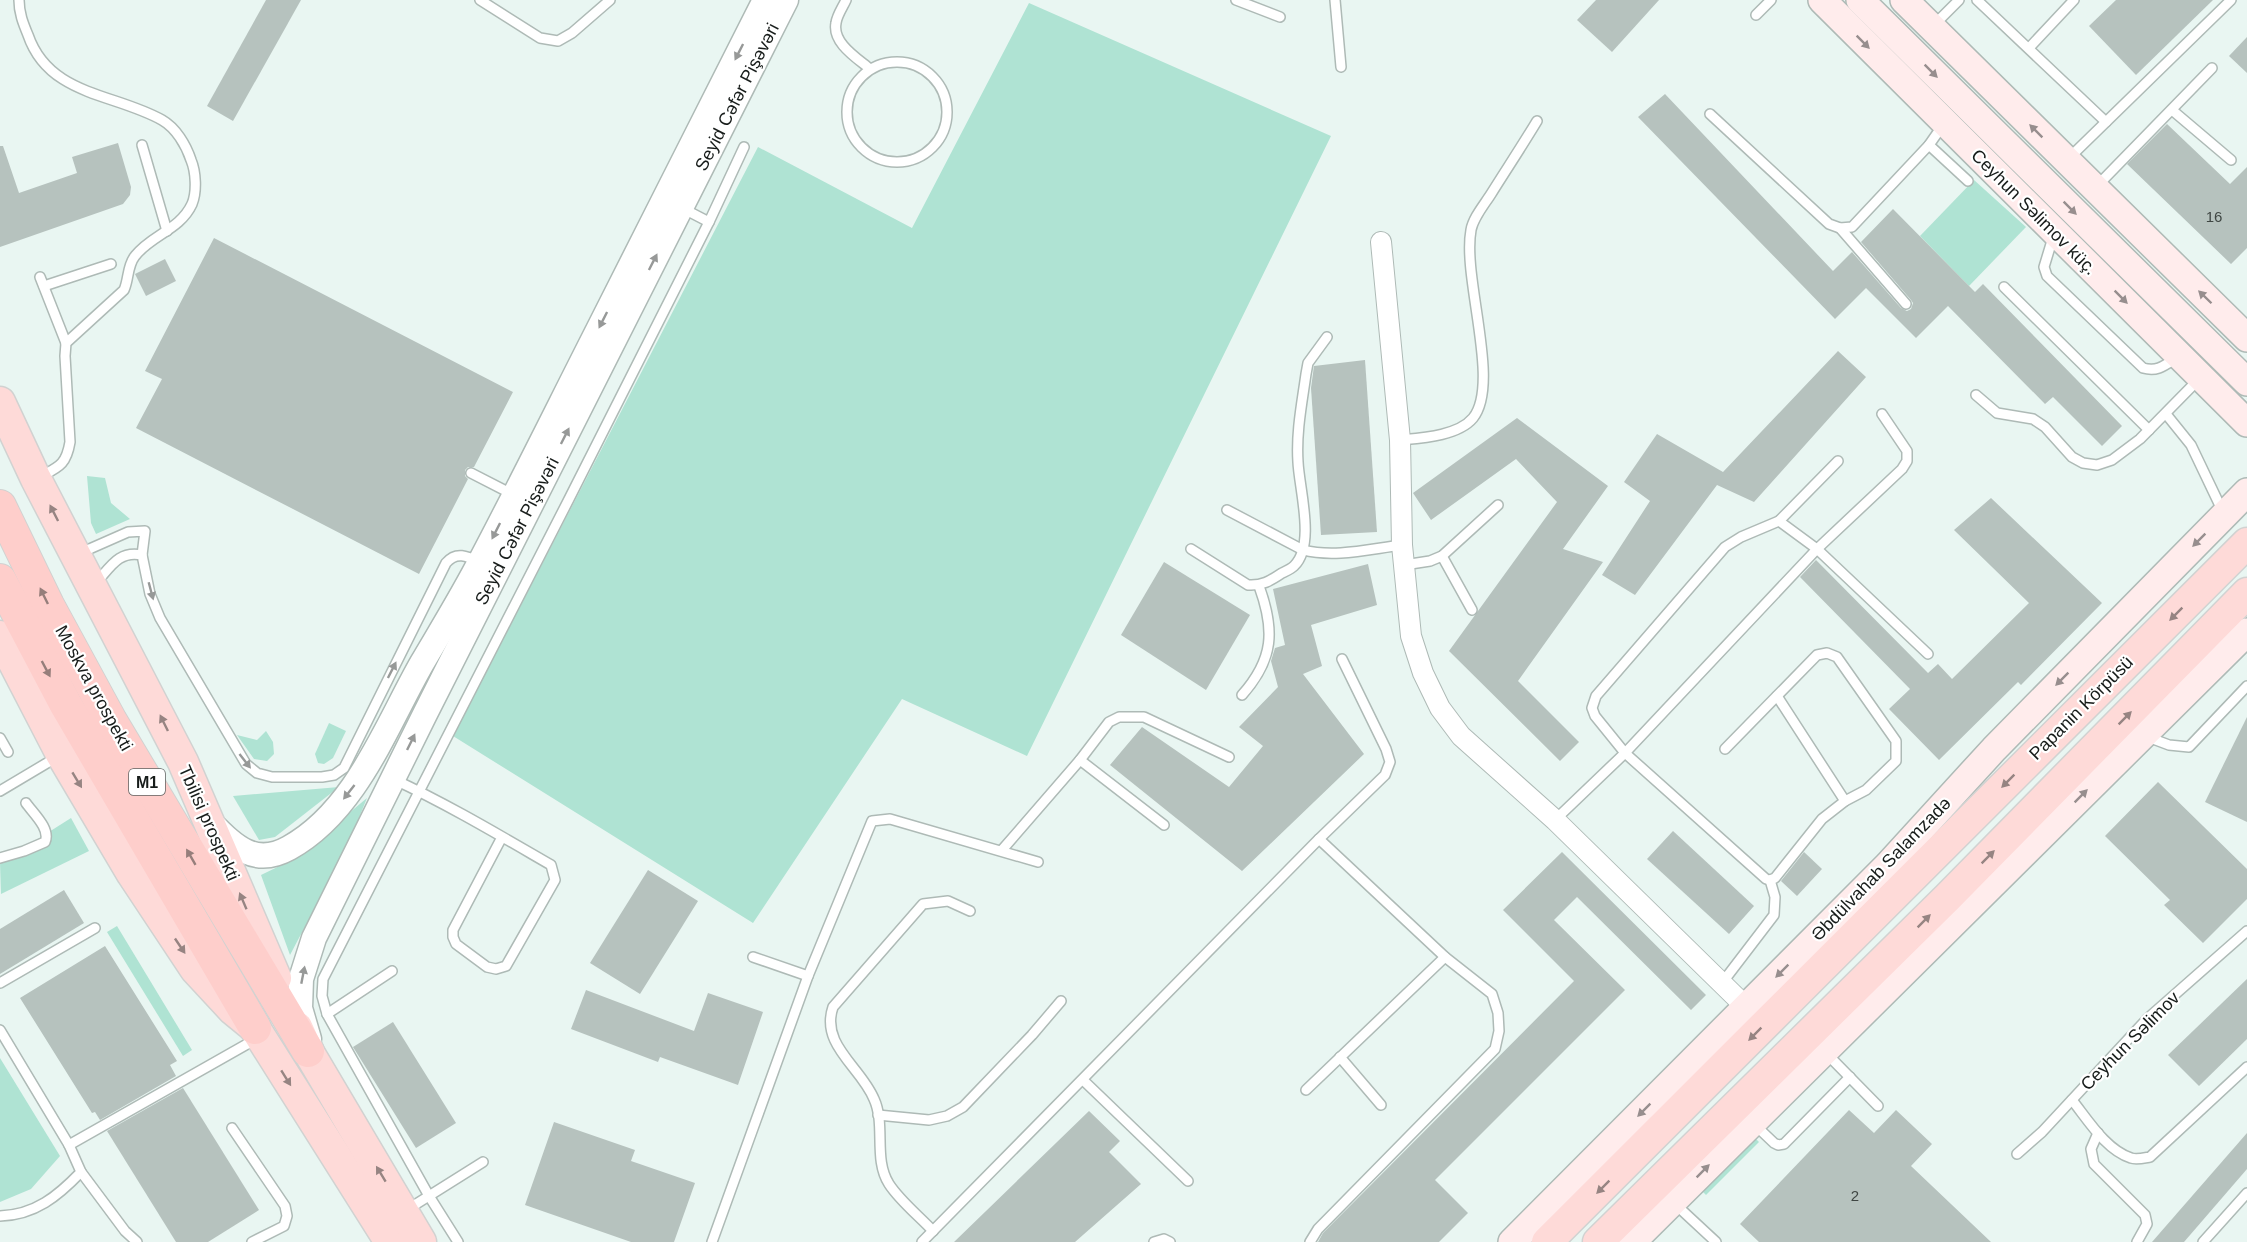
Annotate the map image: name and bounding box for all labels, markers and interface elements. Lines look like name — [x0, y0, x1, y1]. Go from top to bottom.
street label: Seyid Cəfər Pişəvəri — [691, 20, 783, 174]
one-way arrow — [1856, 34, 1870, 49]
one-way arrow — [734, 44, 744, 61]
one-way arrow — [1924, 63, 1938, 77]
one-way arrow — [2030, 125, 2044, 139]
street label: Ceyhun Səlimov küç. — [1967, 145, 2101, 279]
one-way arrow — [2063, 201, 2078, 215]
house number: 16 — [2206, 208, 2222, 225]
one-way arrow — [648, 254, 658, 271]
one-way arrow — [2113, 290, 2127, 304]
one-way arrow — [2199, 291, 2213, 305]
one-way arrow — [598, 311, 608, 328]
one-way arrow — [560, 428, 570, 445]
street label: Seyid Cəfər Pişəvəri — [471, 454, 563, 608]
one-way arrow — [49, 504, 59, 521]
one-way arrow — [491, 523, 501, 540]
one-way arrow — [2193, 533, 2207, 547]
one-way arrow — [146, 582, 156, 600]
one-way arrow — [39, 587, 49, 604]
one-way arrow — [2169, 606, 2183, 620]
street label: Moskva prospekti — [51, 622, 137, 754]
street label: Papanin Körpüsü — [2025, 652, 2137, 764]
one-way arrow — [41, 661, 51, 678]
one-way arrow — [387, 662, 396, 679]
one-way arrow — [2056, 672, 2070, 686]
one-way arrow — [2117, 711, 2131, 725]
one-way arrow — [159, 715, 168, 732]
one-way arrow — [406, 733, 416, 750]
one-way arrow — [239, 753, 252, 769]
street label: Tbilisi prospekti — [175, 762, 243, 884]
road number: M1 — [129, 769, 165, 795]
one-way arrow — [71, 772, 82, 788]
one-way arrow — [2002, 774, 2016, 788]
one-way arrow — [344, 785, 356, 800]
one-way arrow — [2074, 790, 2088, 804]
street label: Əbdülvahab Salamzadə — [1807, 793, 1955, 945]
one-way arrow — [186, 848, 196, 865]
one-way arrow — [1980, 850, 1994, 864]
one-way arrow — [238, 892, 248, 910]
one-way arrow — [1916, 914, 1931, 928]
one-way arrow — [174, 938, 185, 954]
one-way arrow — [1775, 964, 1789, 978]
one-way arrow — [299, 966, 308, 985]
street label: Ceyhun Səlimov — [2077, 988, 2183, 1094]
one-way arrow — [1749, 1026, 1763, 1040]
one-way arrow — [281, 1069, 292, 1086]
one-way arrow — [1638, 1102, 1652, 1116]
one-way arrow — [1696, 1165, 1710, 1179]
one-way arrow — [375, 1166, 386, 1182]
one-way arrow — [1596, 1179, 1610, 1193]
house number: 2 — [1851, 1187, 1859, 1204]

